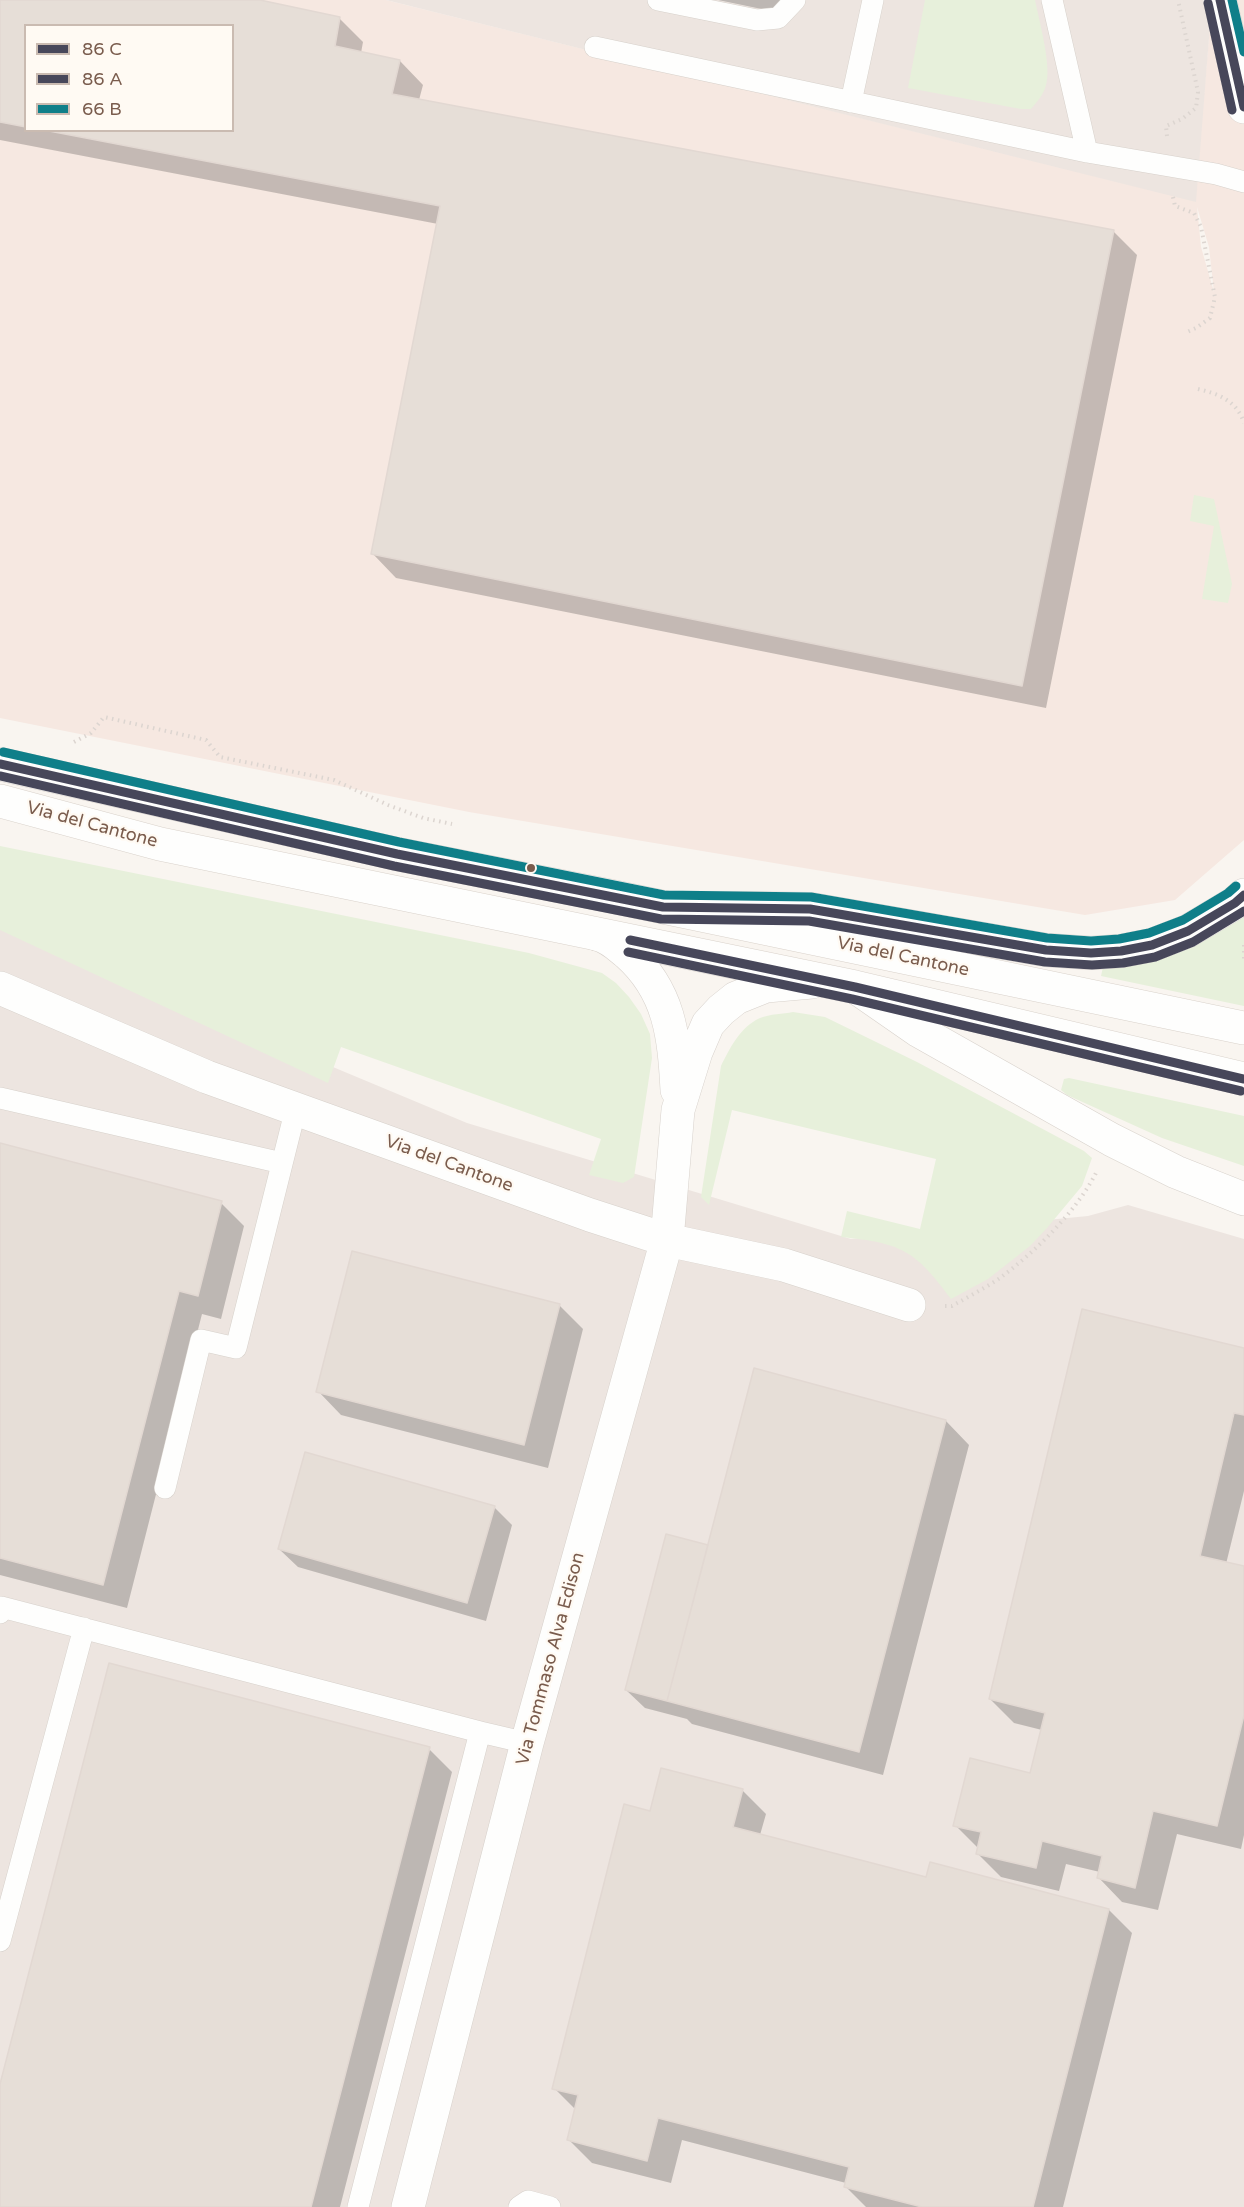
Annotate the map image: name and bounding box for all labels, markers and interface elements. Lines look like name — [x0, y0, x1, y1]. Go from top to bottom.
legend — [24, 24, 234, 132]
text: 86 C — [82, 38, 122, 60]
text: 86 A — [82, 68, 123, 90]
text: 66 B — [82, 98, 122, 120]
street label: Via del Cantone — [24, 797, 160, 853]
unlabelled marker — [525, 862, 537, 874]
street label: Via del Cantone — [835, 932, 971, 982]
street label: Via del Cantone — [382, 1131, 516, 1197]
street label: Via Tommaso Alva Edison — [512, 1550, 590, 1768]

